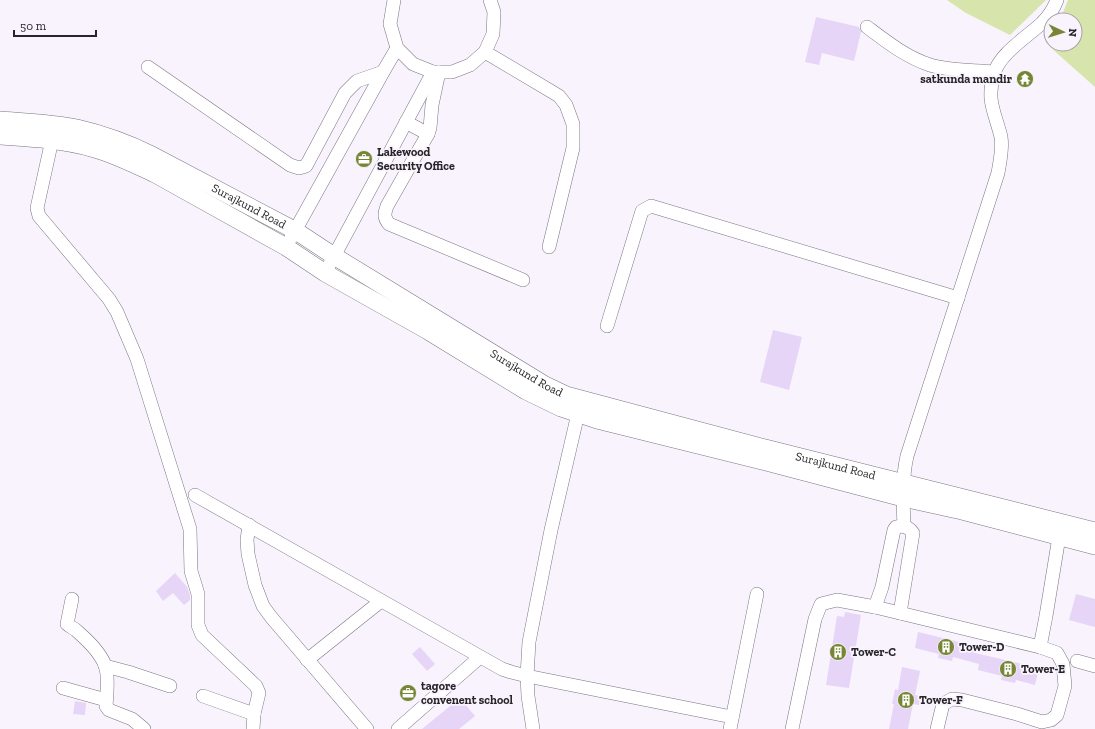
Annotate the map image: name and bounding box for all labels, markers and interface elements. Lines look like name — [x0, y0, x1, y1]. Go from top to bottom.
scale bar — [14, 12, 96, 38]
north arrow — [1043, 12, 1083, 52]
text: 50 m — [20, 19, 47, 33]
text: N — [1066, 28, 1079, 38]
temple icon: satkunda mandir — [1015, 69, 1035, 89]
place label: satkunda mandir — [920, 72, 1013, 86]
place label: Lakewood Security Office — [377, 145, 455, 173]
office icon: Lakewood Security Office — [354, 149, 374, 169]
street label: Surajkund Road — [209, 181, 289, 232]
street label: Surajkund Road — [488, 346, 566, 400]
street label: Surajkund Road — [794, 449, 878, 483]
building icon: Tower-D — [936, 637, 956, 657]
place label: Tower-D — [959, 640, 1005, 654]
building icon: Tower-C — [828, 642, 848, 662]
place label: Tower-C — [851, 645, 896, 659]
building icon: Tower-E — [998, 659, 1018, 679]
place label: Tower-E — [1021, 662, 1065, 676]
place label: tagore convenent school — [421, 679, 513, 707]
office icon: tagore convenent school — [398, 683, 418, 703]
building icon: Tower-F — [896, 690, 916, 710]
place label: Tower-F — [919, 693, 963, 707]

